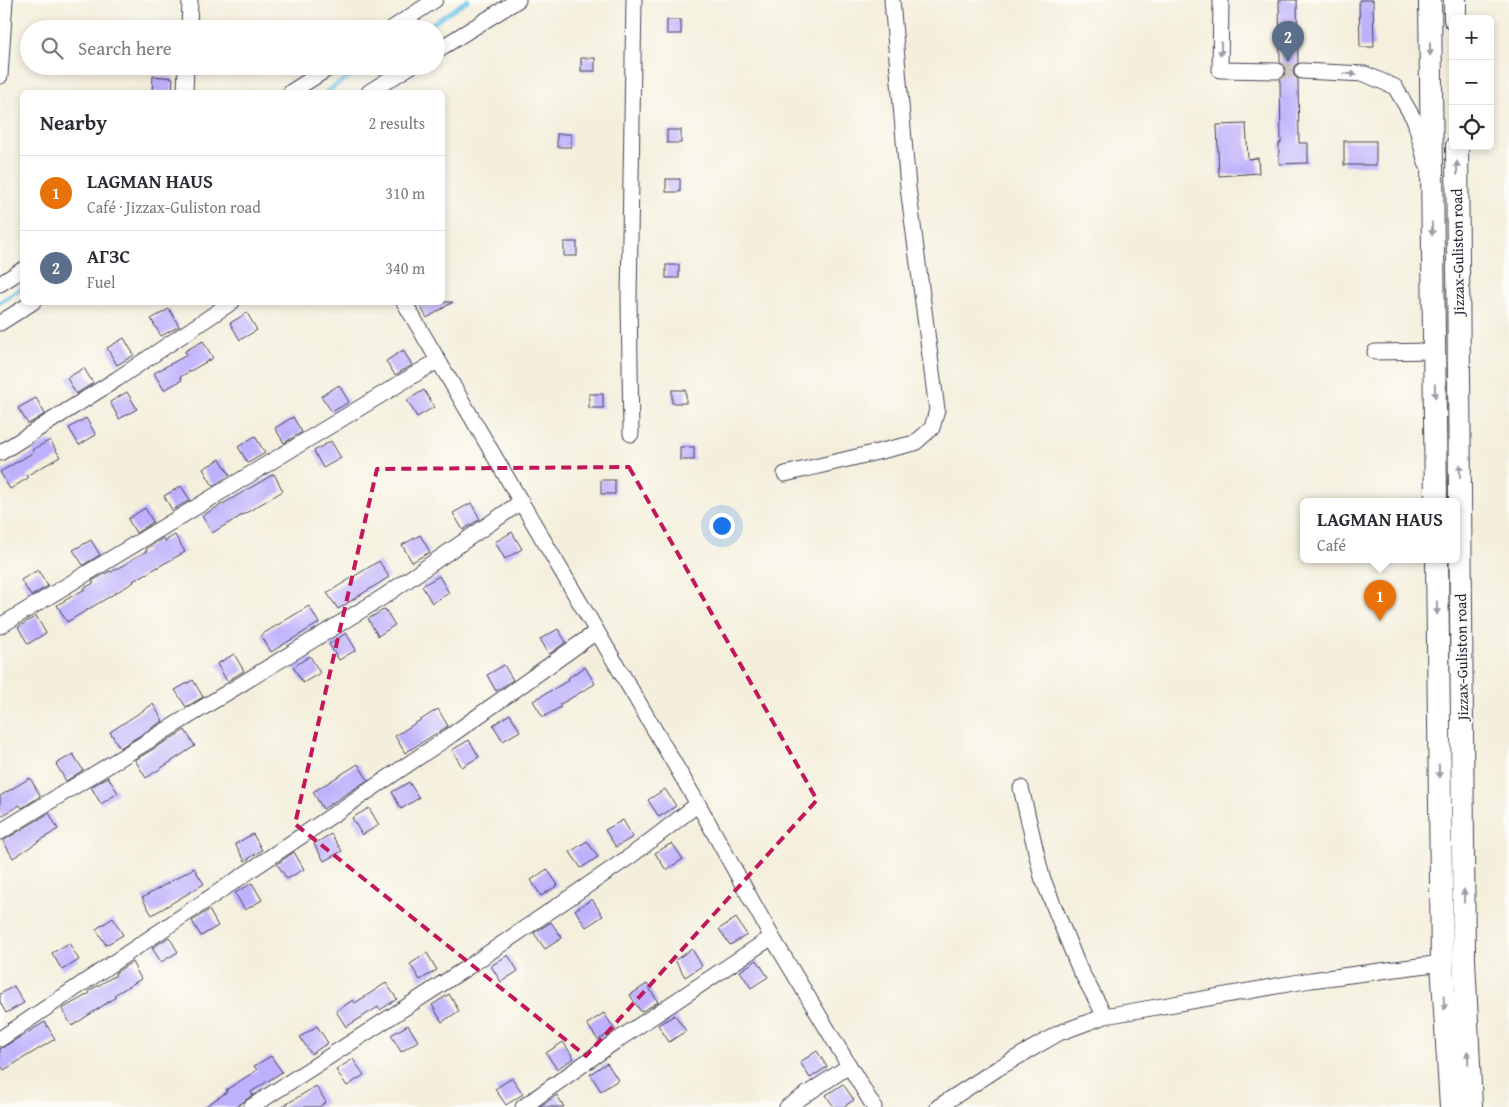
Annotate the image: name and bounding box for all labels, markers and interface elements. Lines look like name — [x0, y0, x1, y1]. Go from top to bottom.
map controls — [1449, 15, 1494, 150]
button: + — [1449, 15, 1494, 60]
search box — [20, 20, 445, 75]
pin: 2 — [1272, 21, 1304, 62]
icon: search — [38, 34, 66, 62]
text: Search here — [78, 34, 172, 62]
one-way arrow — [1216, 41, 1224, 57]
one-way arrow — [1426, 41, 1434, 57]
button: − — [1449, 60, 1494, 105]
one-way arrow — [1343, 70, 1359, 78]
button: locate — [1449, 105, 1494, 150]
text: Nearby — [40, 107, 107, 138]
text: 2 results — [368, 111, 425, 135]
one-way arrow — [1453, 160, 1461, 176]
text: LAGMAN HAUS — [87, 167, 213, 195]
text: 1 — [52, 181, 60, 205]
text: 310 m — [385, 181, 425, 205]
street label: Jizzax-Guliston road — [1446, 189, 1469, 318]
text: Café · Jizzax-Guliston road — [87, 195, 261, 219]
one-way arrow — [1429, 221, 1437, 237]
text: АГЗС — [87, 242, 130, 270]
text: 2 — [52, 256, 60, 280]
text: 340 m — [385, 256, 425, 280]
text: Fuel — [87, 270, 115, 294]
one-way arrow — [1431, 383, 1439, 399]
one-way arrow — [1456, 463, 1464, 479]
popup — [1300, 498, 1460, 563]
text: LAGMAN HAUS — [1317, 505, 1443, 533]
your location — [709, 513, 735, 539]
text: Café — [1317, 533, 1346, 557]
pin: 1 — [1364, 580, 1396, 621]
street label: Jizzax-Guliston road — [1450, 594, 1473, 723]
one-way arrow — [1433, 601, 1441, 617]
one-way arrow — [1435, 763, 1443, 779]
one-way arrow — [1460, 888, 1468, 904]
one-way arrow — [1441, 996, 1449, 1012]
one-way arrow — [1463, 1050, 1471, 1066]

